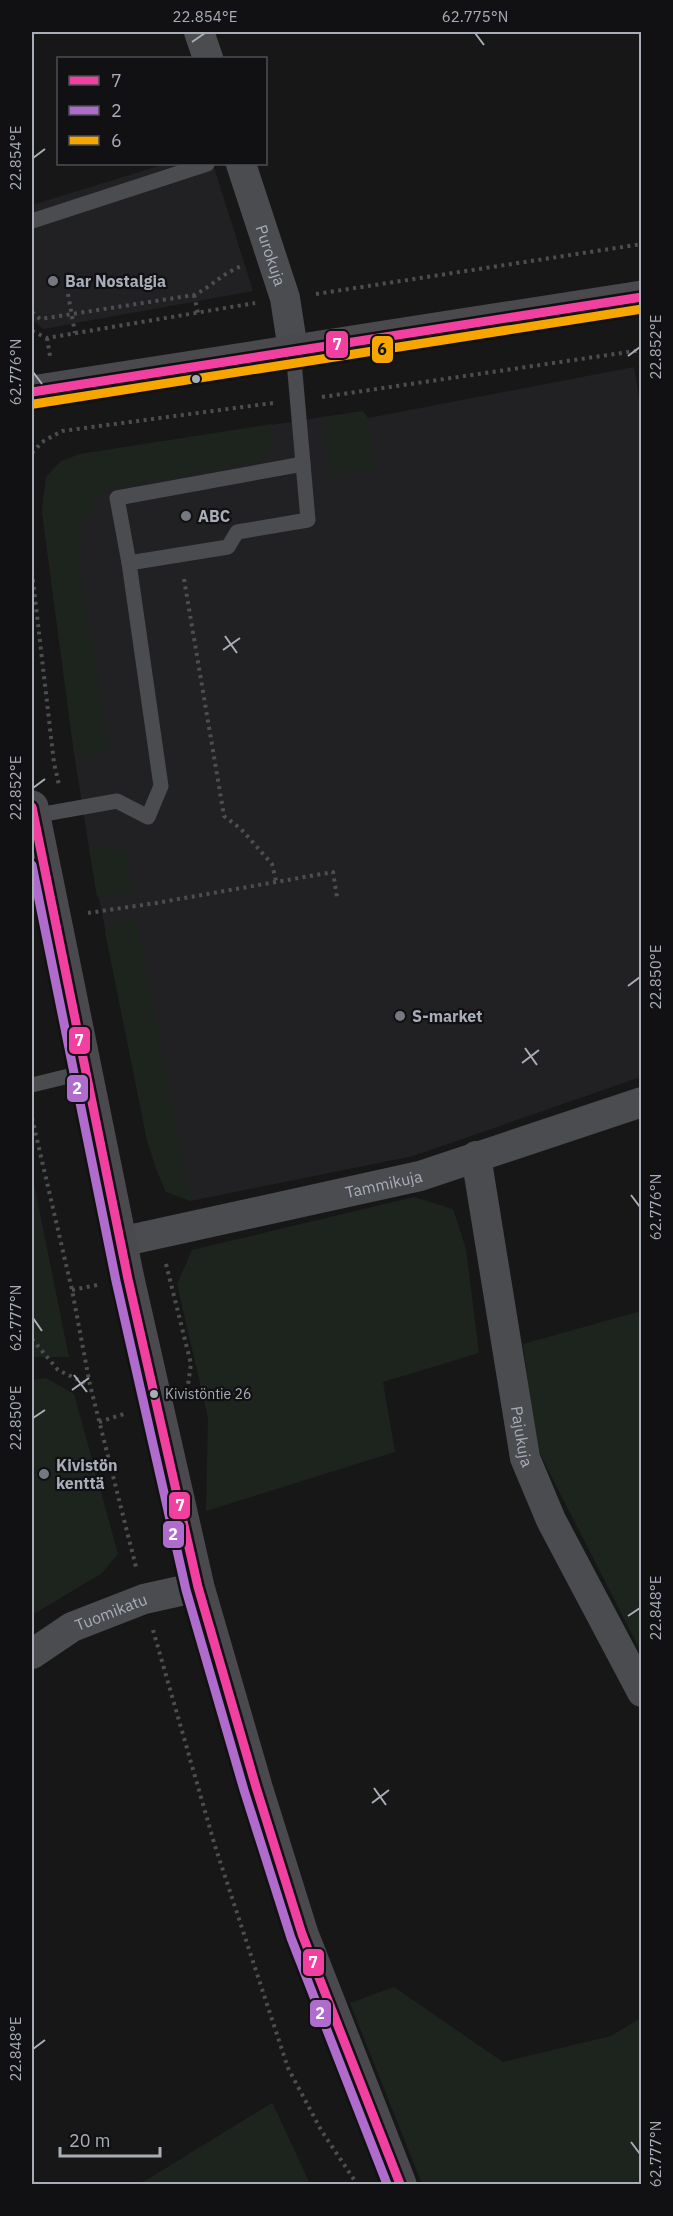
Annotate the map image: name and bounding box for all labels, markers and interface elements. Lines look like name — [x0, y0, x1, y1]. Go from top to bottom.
text: 22.854°E — [173, 7, 237, 26]
text: 62.775°N — [442, 7, 508, 26]
legend — [57, 57, 267, 165]
text: 7 — [111, 69, 122, 92]
text: 2 — [111, 99, 122, 122]
text: 22.854°E — [6, 126, 25, 190]
text: 6 — [111, 129, 122, 152]
street label: Purokuja — [252, 222, 290, 289]
place label: Bar Nostalgia — [65, 271, 166, 291]
marker: Bar Nostalgia — [46, 274, 60, 288]
text: 22.852°E — [646, 315, 665, 379]
line badge: 7 — [325, 330, 349, 359]
text: 7 — [332, 334, 342, 354]
line badge: 6 — [371, 335, 394, 364]
text: 62.776°N — [6, 339, 25, 405]
text: 6 — [377, 339, 387, 359]
unlabelled marker — [190, 373, 202, 385]
place label: ABC — [198, 506, 230, 526]
marker: ABC — [179, 509, 193, 523]
text: 22.852°E — [6, 756, 25, 820]
text: 22.850°E — [646, 945, 665, 1009]
place label: S-market — [412, 1006, 482, 1026]
marker: S-market — [393, 1009, 407, 1023]
line badge: 7 — [68, 1026, 91, 1055]
text: 7 — [74, 1030, 84, 1050]
line badge: 2 — [66, 1074, 89, 1103]
text: 2 — [72, 1078, 82, 1098]
street label: Tammikuja — [343, 1166, 425, 1202]
text: 62.776°N — [646, 1174, 665, 1240]
text: 62.777°N — [6, 1285, 25, 1351]
place label: Kivistöntie 26 — [165, 1385, 251, 1403]
text: 22.850°E — [6, 1386, 25, 1450]
marker: Kivistöntie 26 — [148, 1388, 160, 1400]
street label: Pajukuja — [507, 1405, 538, 1470]
place label: Kivistön kenttä — [56, 1455, 117, 1493]
marker: Kivistön kenttä — [37, 1467, 51, 1481]
line badge: 7 — [168, 1491, 191, 1520]
text: 7 — [175, 1495, 185, 1515]
line badge: 2 — [162, 1520, 185, 1549]
text: 2 — [168, 1524, 178, 1544]
text: 22.848°E — [646, 1576, 665, 1640]
street label: Tuomikatu — [72, 1589, 150, 1635]
line badge: 7 — [302, 1948, 325, 1977]
text: 7 — [308, 1952, 318, 1972]
line badge: 2 — [309, 1999, 332, 2028]
text: 2 — [315, 2003, 325, 2023]
text: 22.848°E — [6, 2017, 25, 2081]
scale bar — [60, 2120, 160, 2158]
text: 62.777°N — [646, 2121, 665, 2187]
text: 20 m — [69, 2129, 111, 2152]

